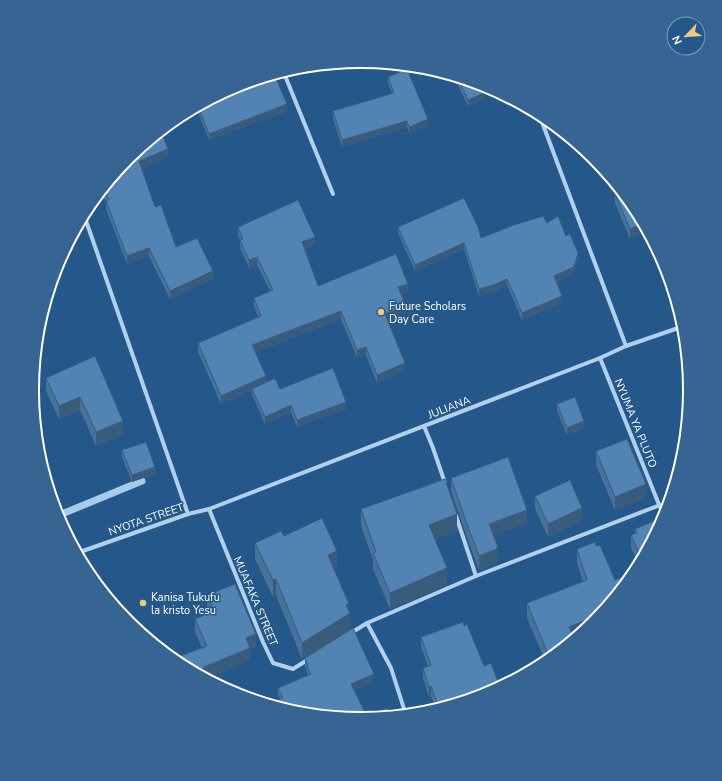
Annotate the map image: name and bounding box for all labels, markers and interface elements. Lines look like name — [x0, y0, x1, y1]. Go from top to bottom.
north arrow — [666, 16, 706, 56]
text: N — [669, 33, 686, 47]
place label: Future Scholars Day Care — [389, 299, 466, 327]
marker: Future Scholars Day Care — [376, 307, 386, 317]
street label: NYUMA YA PLUTO — [611, 376, 660, 470]
street label: JULIANA — [425, 392, 473, 423]
street label: NYOTA STREET — [107, 499, 186, 539]
street label: MUAFAKA STREET — [230, 554, 281, 649]
place label: Kanisa Tukufu la kristo Yesu — [151, 590, 220, 618]
marker: Kanisa Tukufu la kristo Yesu — [138, 598, 148, 608]

